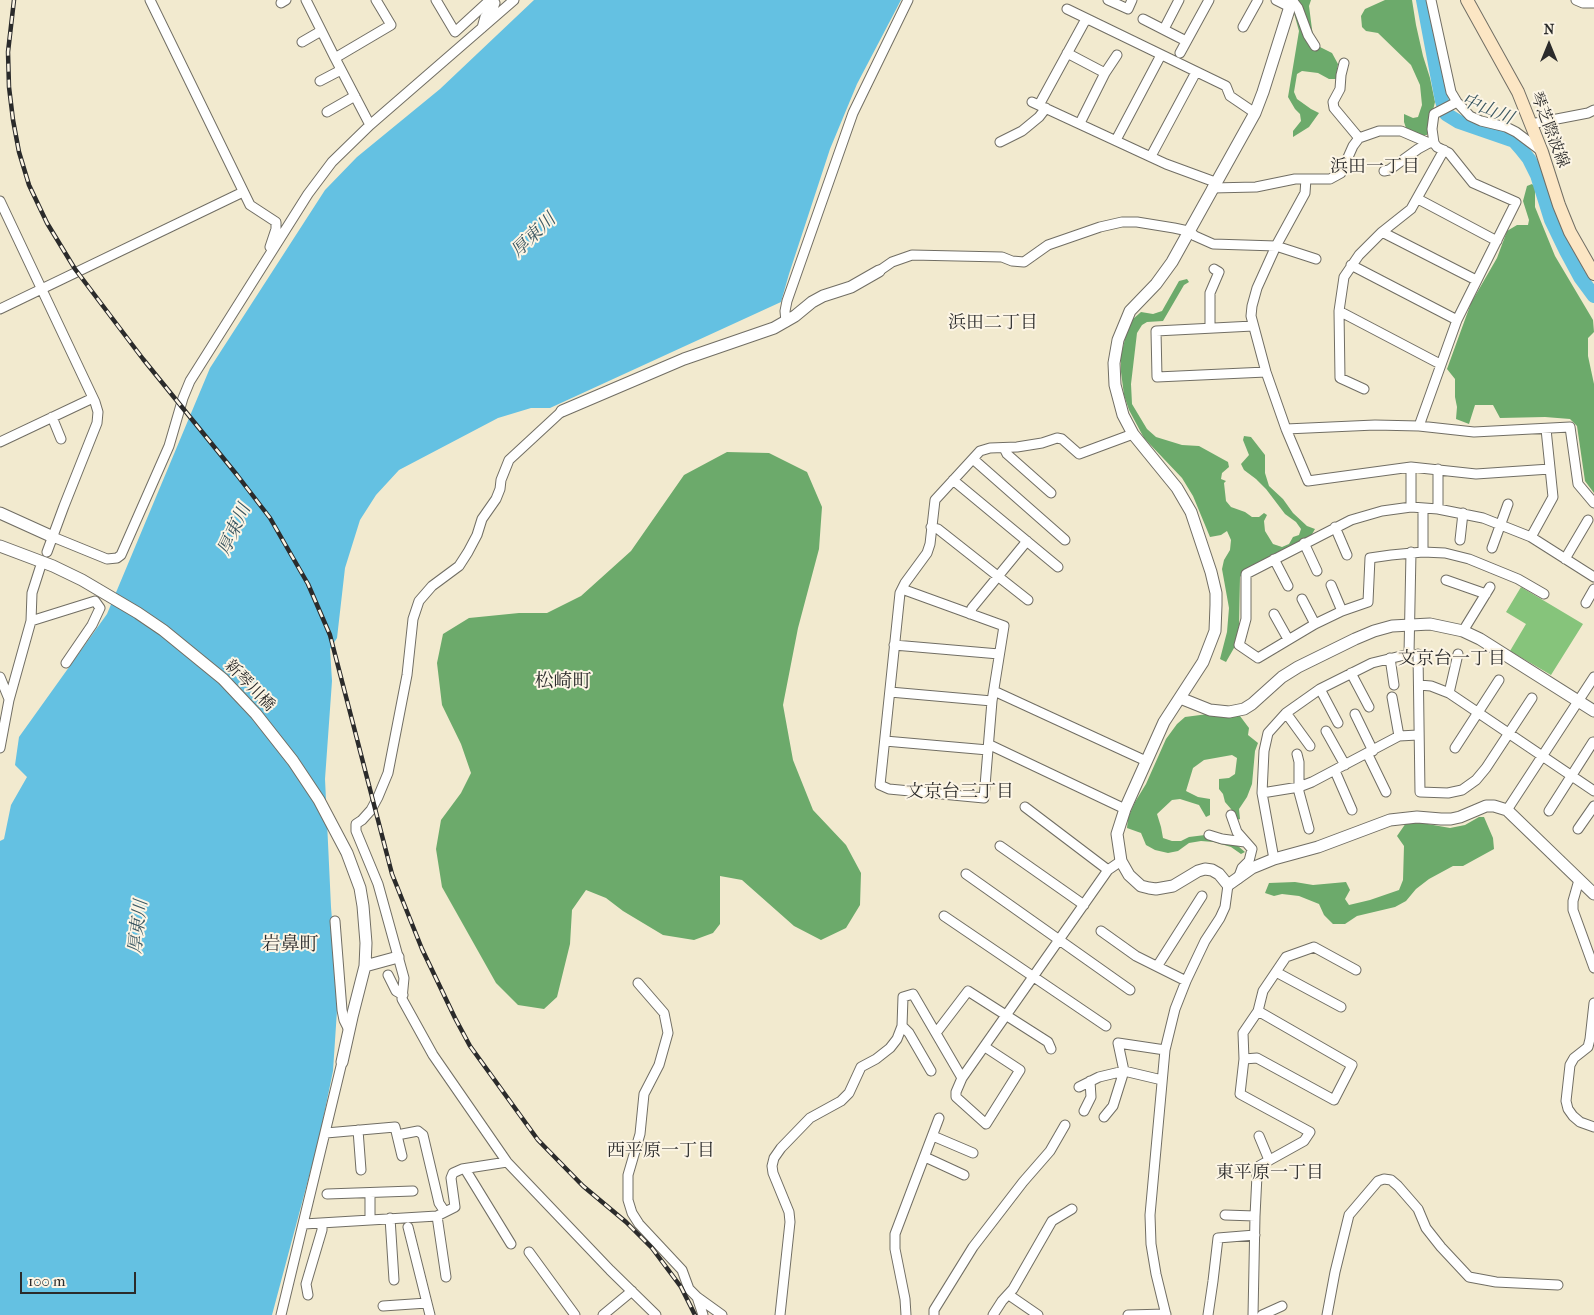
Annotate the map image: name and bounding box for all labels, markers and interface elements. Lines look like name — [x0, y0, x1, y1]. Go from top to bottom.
north arrow — [1524, 20, 1574, 70]
text: N — [1544, 21, 1554, 38]
street label: 琴芝際波線 — [1526, 89, 1572, 171]
water label: 中山川 — [1458, 90, 1516, 130]
district label: 浜田一丁目 — [1330, 157, 1420, 179]
water label: 厚東川 — [507, 209, 561, 263]
district label: 浜田二丁目 — [948, 313, 1038, 335]
water label: 厚東川 — [214, 501, 256, 559]
district label: 文京台一丁目 — [1398, 649, 1506, 671]
street label: 新琴川橋 — [220, 656, 278, 716]
district label: 松崎町 — [535, 671, 591, 693]
district label: 文京台三丁目 — [906, 782, 1014, 804]
water label: 厚東川 — [125, 899, 153, 955]
district label: 岩鼻町 — [262, 934, 318, 956]
district label: 西平原一丁目 — [607, 1141, 715, 1163]
district label: 東平原一丁目 — [1216, 1163, 1324, 1185]
scale bar — [22, 1262, 139, 1294]
text: 100 m — [28, 1272, 66, 1290]

